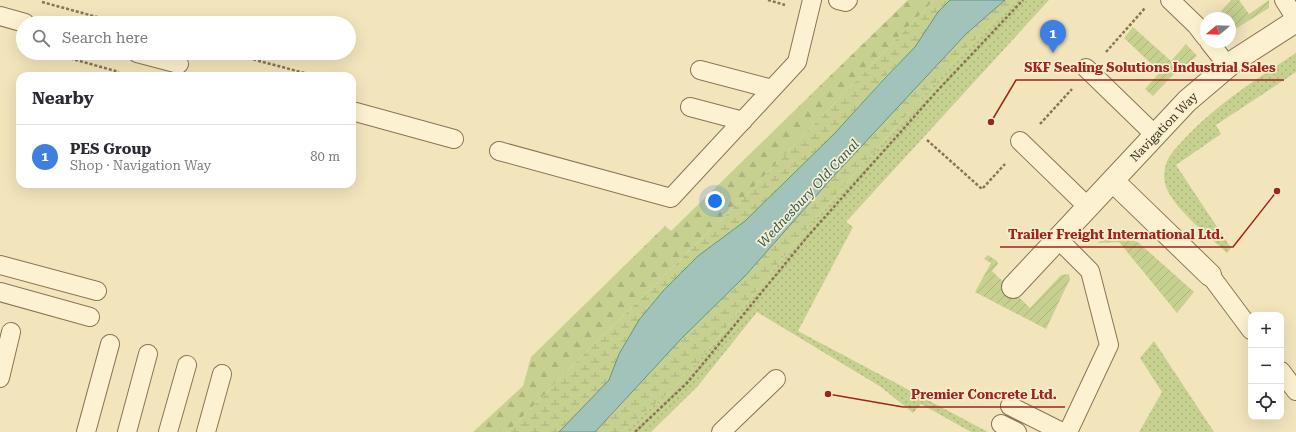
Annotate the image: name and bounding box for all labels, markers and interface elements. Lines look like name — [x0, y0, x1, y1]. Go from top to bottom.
north arrow — [1200, 12, 1236, 48]
search box — [16, 16, 356, 60]
pin: 1 — [1040, 20, 1066, 53]
icon: search — [30, 27, 52, 49]
text: Search here — [62, 29, 148, 47]
callout: SKF Sealing Solutions Industrial Sales — [1016, 55, 1284, 80]
text: SKF Sealing Solutions Industrial Sales — [1024, 60, 1276, 75]
text: Nearby — [32, 88, 94, 108]
street label: Navigation Way — [1127, 89, 1201, 165]
water label: Wednesbury Old Canal — [755, 136, 862, 250]
text: PES Group — [70, 140, 151, 158]
text: 1 — [41, 149, 49, 164]
text: 80 m — [310, 149, 340, 164]
text: Shop · Navigation Way — [70, 158, 211, 173]
your location — [705, 191, 725, 211]
callout: Trailer Freight International Ltd. — [1000, 222, 1233, 247]
text: Trailer Freight International Ltd. — [1008, 227, 1224, 242]
map controls — [1248, 312, 1284, 420]
button: + — [1248, 312, 1284, 348]
button: − — [1248, 348, 1284, 384]
callout: Premier Concrete Ltd. — [903, 382, 1065, 407]
button: locate — [1248, 384, 1284, 420]
text: Premier Concrete Ltd. — [911, 387, 1057, 402]

